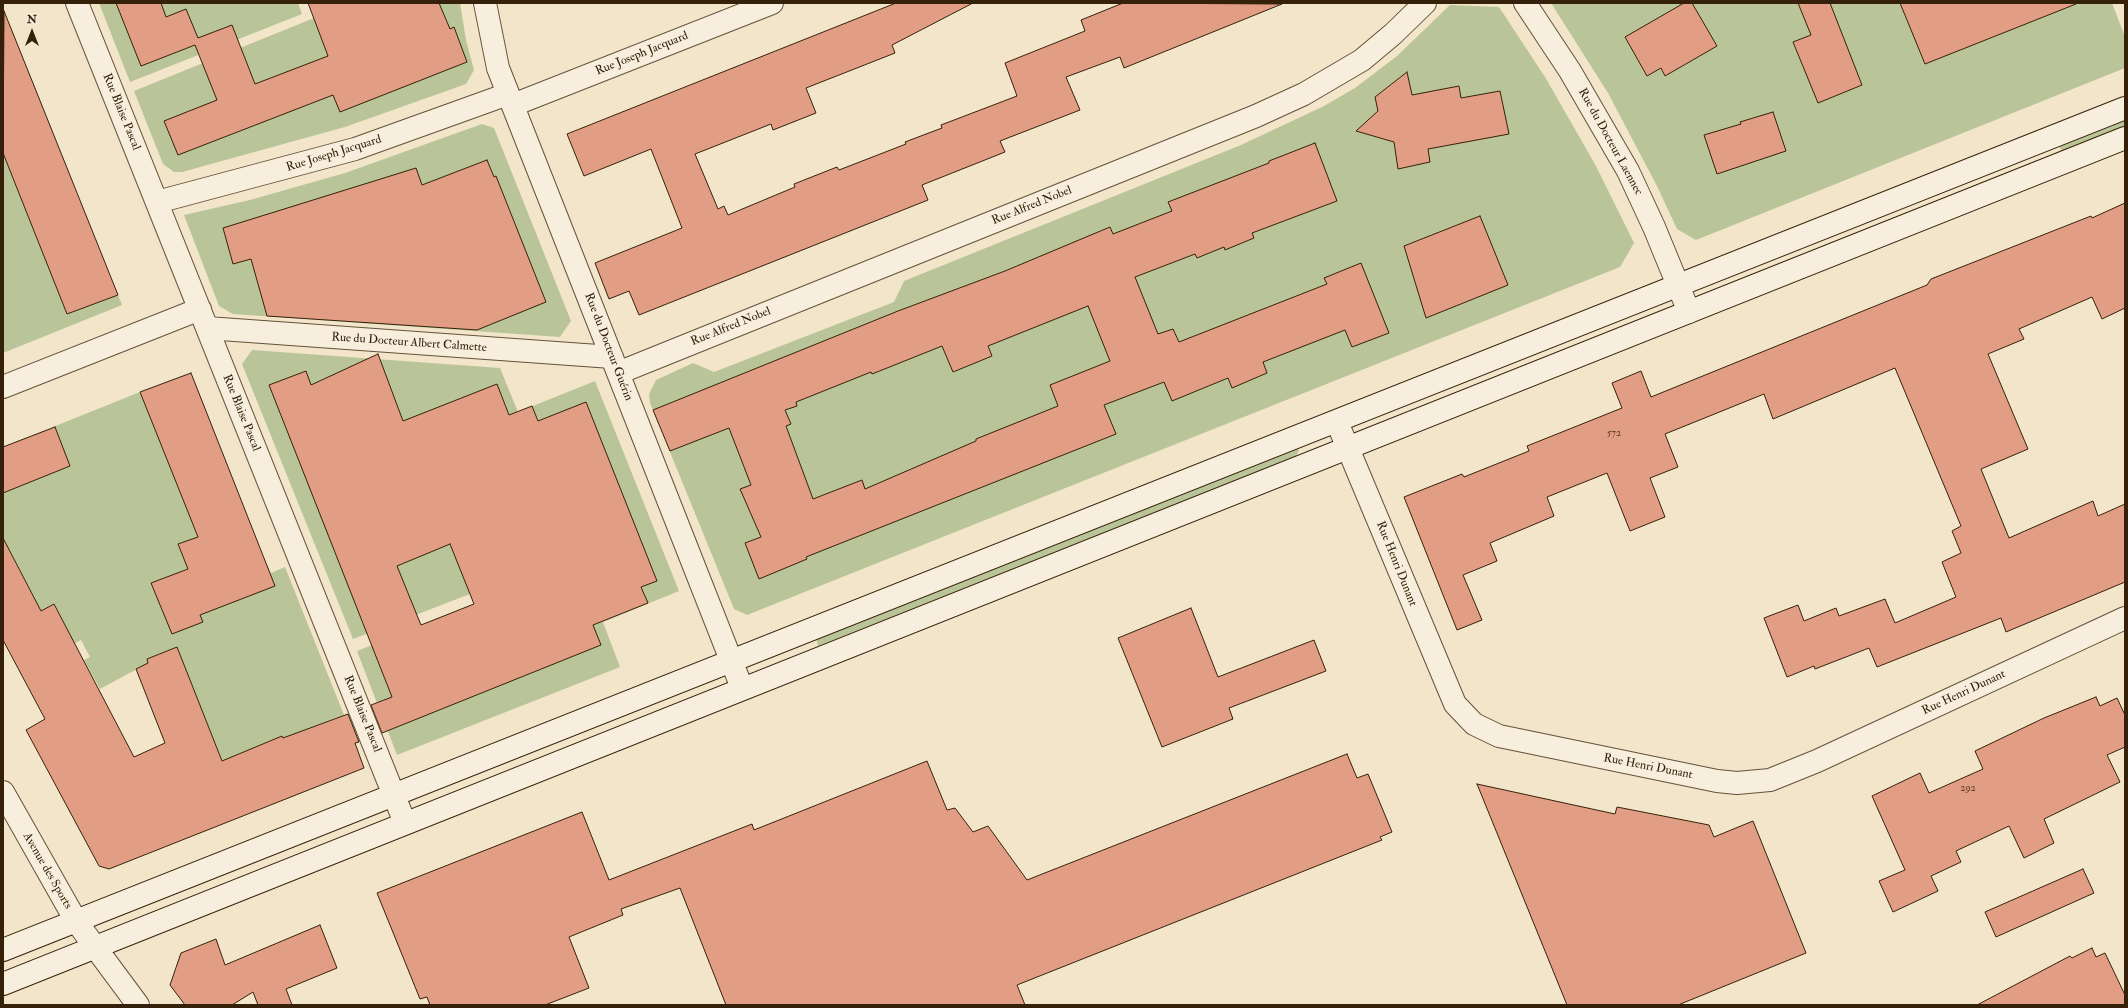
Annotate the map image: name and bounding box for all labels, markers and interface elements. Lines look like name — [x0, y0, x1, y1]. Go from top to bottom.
north arrow — [12, 12, 52, 52]
text: N — [27, 13, 37, 26]
street label: Rue Joseph Jacquard — [594, 29, 690, 79]
street label: Rue Blaise Pascal — [99, 72, 143, 152]
street label: Rue du Docteur Laennec — [1575, 86, 1645, 198]
street label: Rue Joseph Jacquard — [285, 133, 383, 175]
street label: Rue Alfred Nobel — [990, 183, 1074, 229]
street label: Rue du Docteur Guérin — [581, 291, 635, 403]
street label: Rue Alfred Nobel — [689, 304, 773, 350]
street label: Rue du Docteur Albert Calmette — [331, 330, 487, 356]
street label: Rue Blaise Pascal — [219, 373, 263, 453]
house number: 572 — [1607, 428, 1621, 440]
street label: Rue Henri Dunant — [1372, 519, 1420, 609]
street label: Rue Henri Dunant — [1920, 667, 2008, 719]
street label: Rue Blaise Pascal — [340, 674, 384, 754]
street label: Rue Henri Dunant — [1602, 751, 1694, 783]
house number: 292 — [1960, 783, 1976, 795]
street label: Avenue des Sports — [19, 830, 75, 912]

